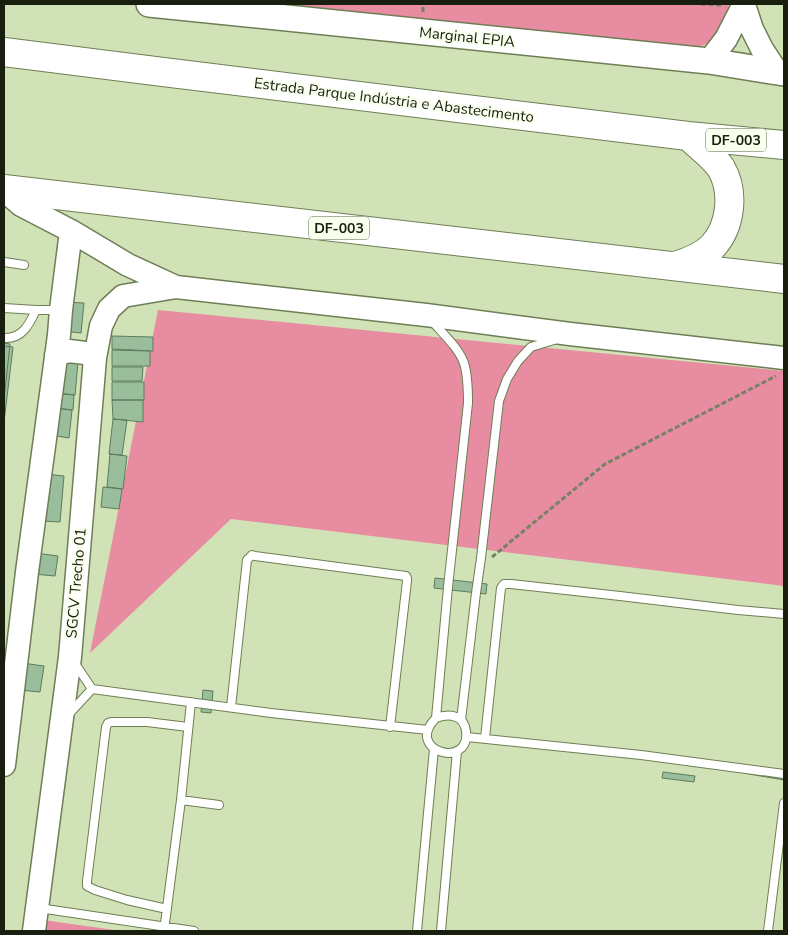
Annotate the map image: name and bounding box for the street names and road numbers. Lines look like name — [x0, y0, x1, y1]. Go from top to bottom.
street label: Marginal EPIA — [418, 22, 516, 52]
street label: Estrada Parque Indústria e Abastecimento — [253, 73, 535, 127]
road number: DF-003 — [706, 128, 766, 152]
road number: DF-003 — [309, 217, 369, 240]
street label: SGCV Trecho 01 — [61, 527, 91, 639]

